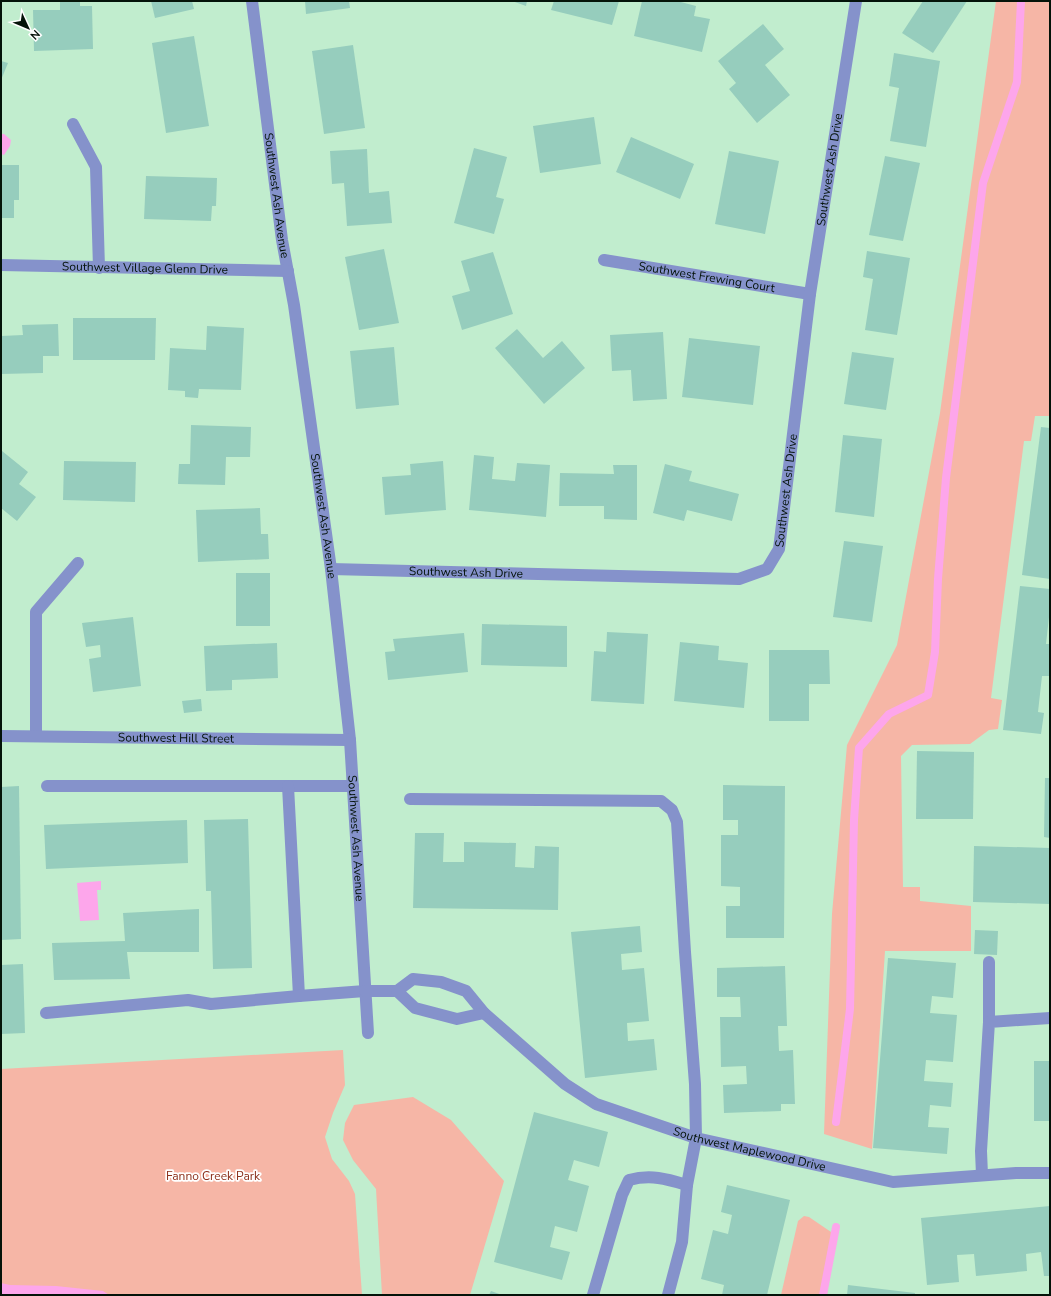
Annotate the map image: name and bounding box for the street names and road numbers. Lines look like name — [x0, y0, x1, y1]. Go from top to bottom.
street label: Southwest Ash Drive — [813, 112, 846, 227]
street label: Southwest Ash Avenue — [261, 132, 293, 259]
street label: Southwest Village Glenn Drive — [62, 258, 228, 278]
street label: Southwest Frewing Court — [637, 258, 777, 296]
street label: Southwest Ash Drive — [771, 433, 801, 548]
street label: Southwest Ash Avenue — [307, 452, 340, 579]
street label: Southwest Ash Drive — [409, 563, 523, 582]
street label: Southwest Hill Street — [118, 729, 235, 747]
street label: Southwest Ash Avenue — [344, 775, 368, 902]
street label: Southwest Maplewood Drive — [671, 1123, 827, 1175]

